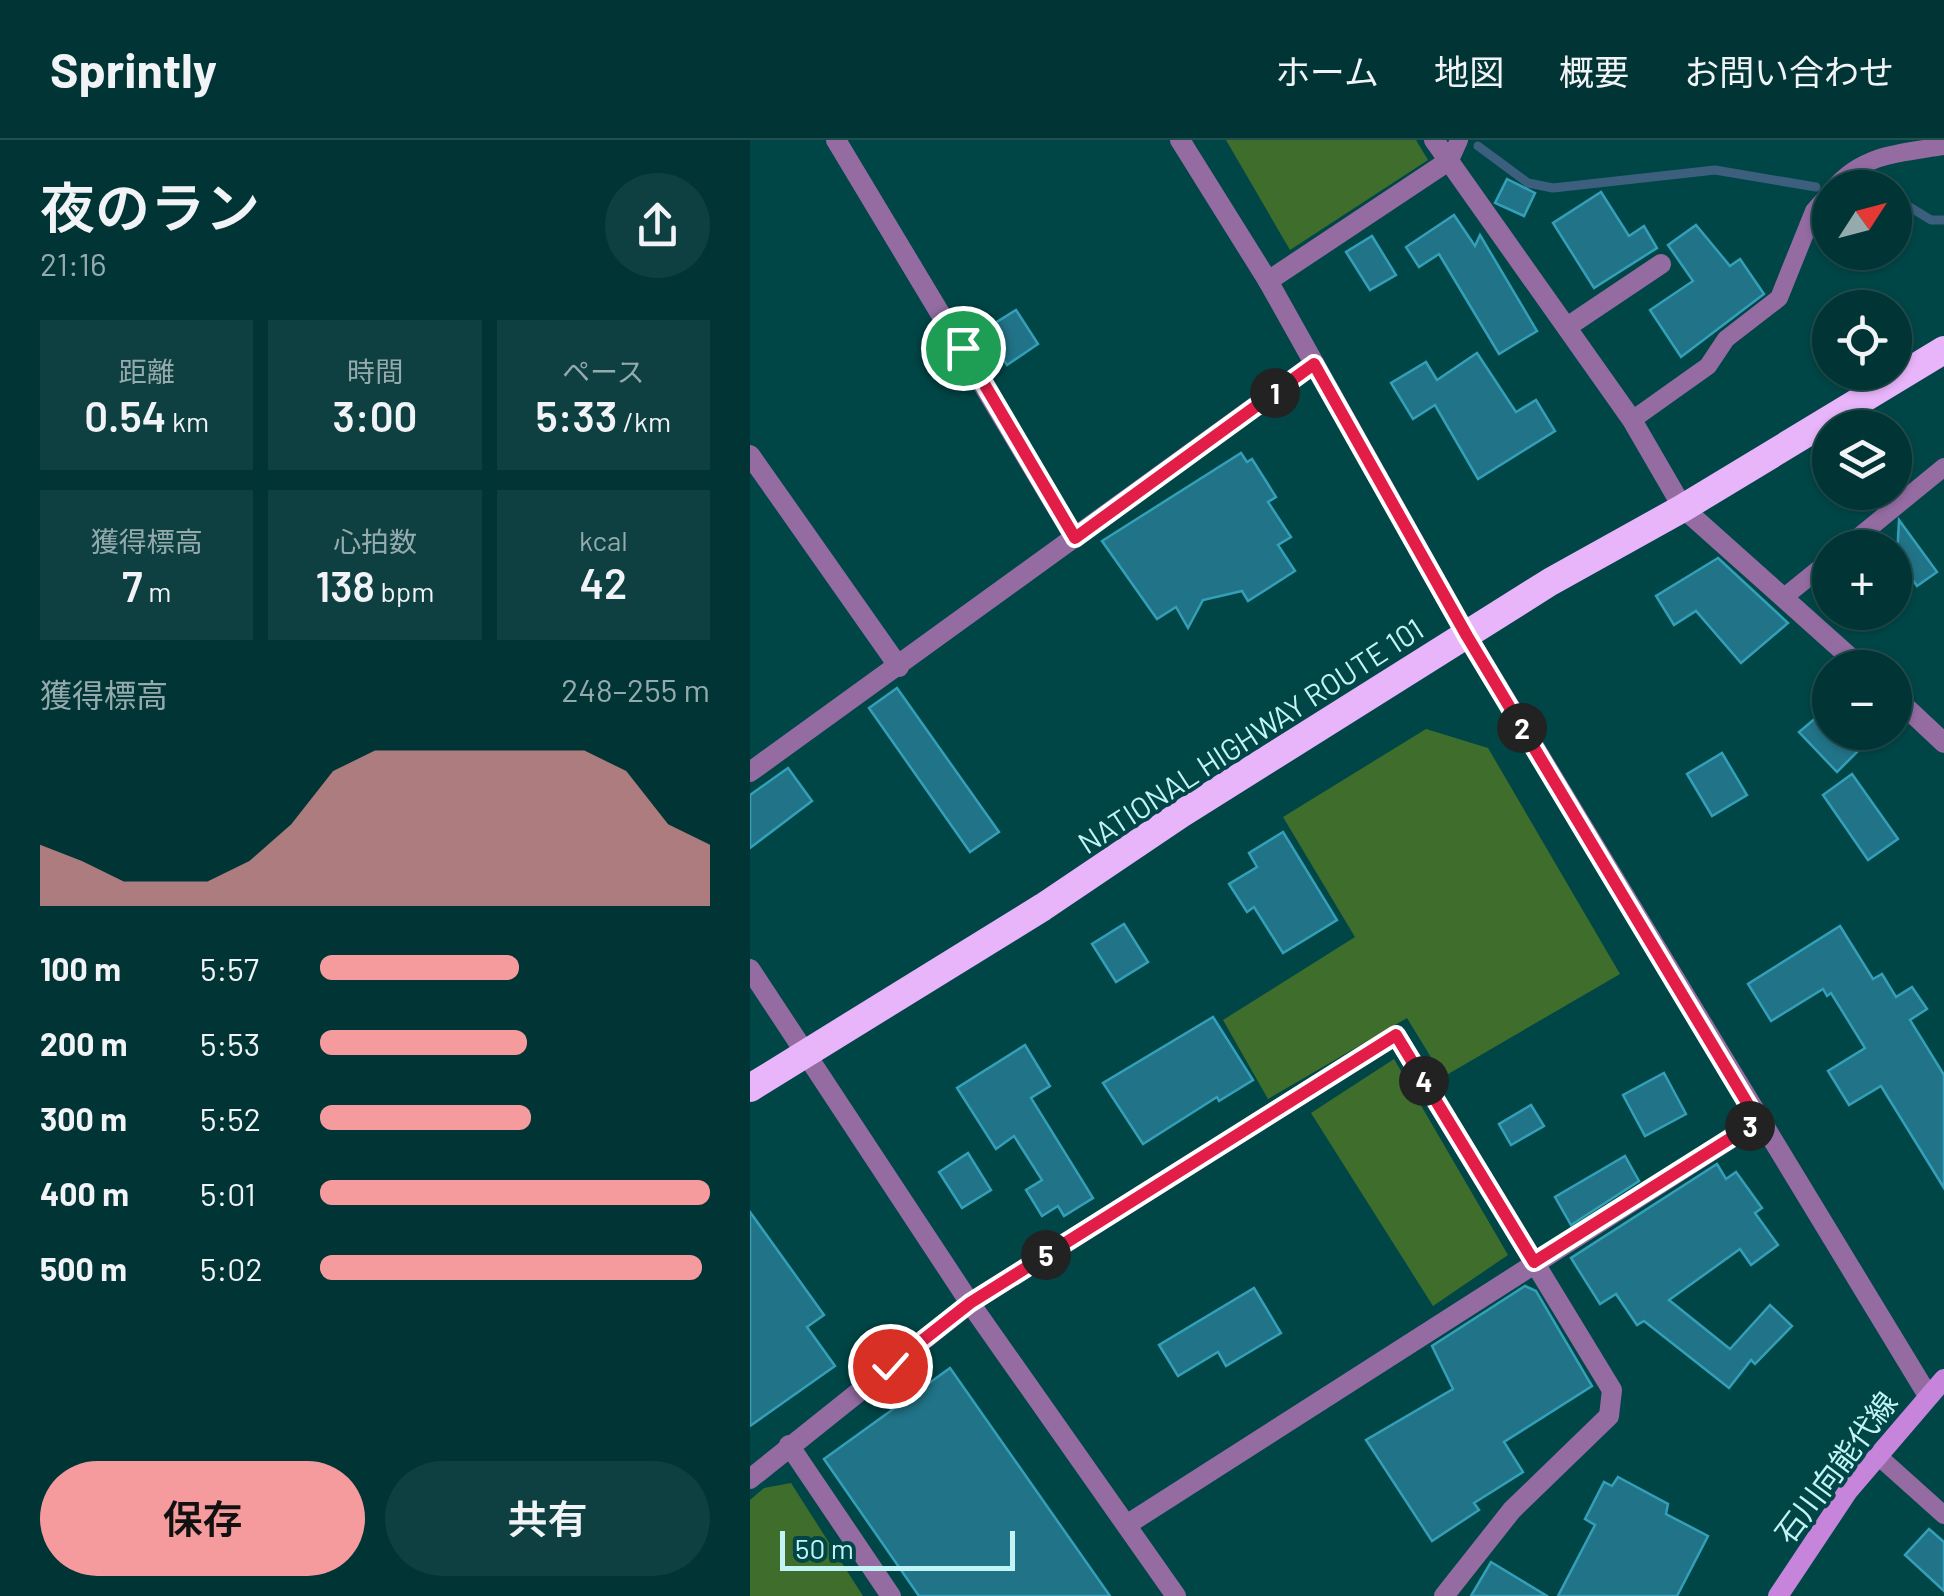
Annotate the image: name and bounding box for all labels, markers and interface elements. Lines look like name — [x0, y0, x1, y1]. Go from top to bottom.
text: Sprintly — [50, 40, 217, 98]
text: ホーム — [1275, 50, 1379, 92]
text: 地図 — [1434, 50, 1504, 92]
text: 概要 — [1559, 50, 1629, 92]
text: お問い合わせ — [1684, 50, 1894, 92]
north arrow — [1812, 170, 1912, 270]
map controls — [1812, 170, 1912, 750]
text: 夜のラン — [40, 173, 260, 239]
button: share — [605, 173, 710, 278]
text: 21:16 — [40, 244, 106, 282]
button: locate — [1812, 290, 1912, 390]
pin — [921, 306, 1006, 391]
icon: arrive — [936, 321, 991, 376]
text: 距離 — [119, 354, 175, 388]
text: 時間 — [347, 354, 403, 388]
text: ペース — [562, 354, 645, 388]
pin: 1 — [1250, 368, 1300, 418]
text: 1 — [1270, 376, 1280, 410]
text: 0.54 — [84, 390, 166, 440]
text: 3:00 — [333, 390, 417, 440]
text: 5:33 — [535, 390, 617, 440]
text: km — [166, 404, 209, 438]
text: /km — [617, 404, 671, 438]
button: layers — [1812, 410, 1912, 510]
text: kcal — [579, 523, 628, 557]
text: 獲得標高 — [91, 524, 203, 558]
text: 心拍数 — [333, 524, 417, 558]
button: + — [1812, 530, 1912, 630]
text: 42 — [579, 557, 627, 607]
text: 7 — [122, 560, 143, 610]
text: 138 — [315, 560, 375, 610]
text: m — [143, 574, 171, 608]
text: bpm — [375, 574, 435, 608]
street label: NATIONAL HIGHWAY ROUTE 101 — [1071, 610, 1429, 860]
button: − — [1812, 650, 1912, 750]
text: 248–255 m — [561, 670, 710, 708]
text: 獲得標高 — [40, 675, 168, 713]
pin: 2 — [1497, 703, 1547, 753]
text: 2 — [1514, 711, 1530, 745]
text: 100 m — [40, 949, 121, 987]
text: 5:57 — [200, 949, 259, 987]
text: 200 m — [40, 1024, 128, 1062]
text: 5:53 — [200, 1024, 260, 1062]
pin: 4 — [1399, 1056, 1449, 1106]
text: 4 — [1416, 1064, 1432, 1098]
text: 300 m — [40, 1099, 127, 1137]
text: 5:52 — [200, 1099, 261, 1137]
pin: 3 — [1725, 1101, 1775, 1151]
text: 3 — [1742, 1109, 1758, 1143]
text: 400 m — [40, 1174, 129, 1212]
text: 5:01 — [200, 1174, 256, 1212]
pin: 5 — [1021, 1230, 1071, 1280]
text: 5 — [1038, 1238, 1054, 1272]
text: 500 m — [40, 1249, 127, 1287]
text: 5:02 — [200, 1249, 263, 1287]
pin — [848, 1324, 933, 1409]
icon: check — [863, 1339, 918, 1394]
street label: 石川向能代線 — [1766, 1384, 1904, 1550]
button: 保存 — [40, 1461, 365, 1576]
button: 共有 — [385, 1461, 710, 1576]
scale bar — [780, 1526, 1015, 1570]
text: 50 m — [795, 1531, 854, 1565]

